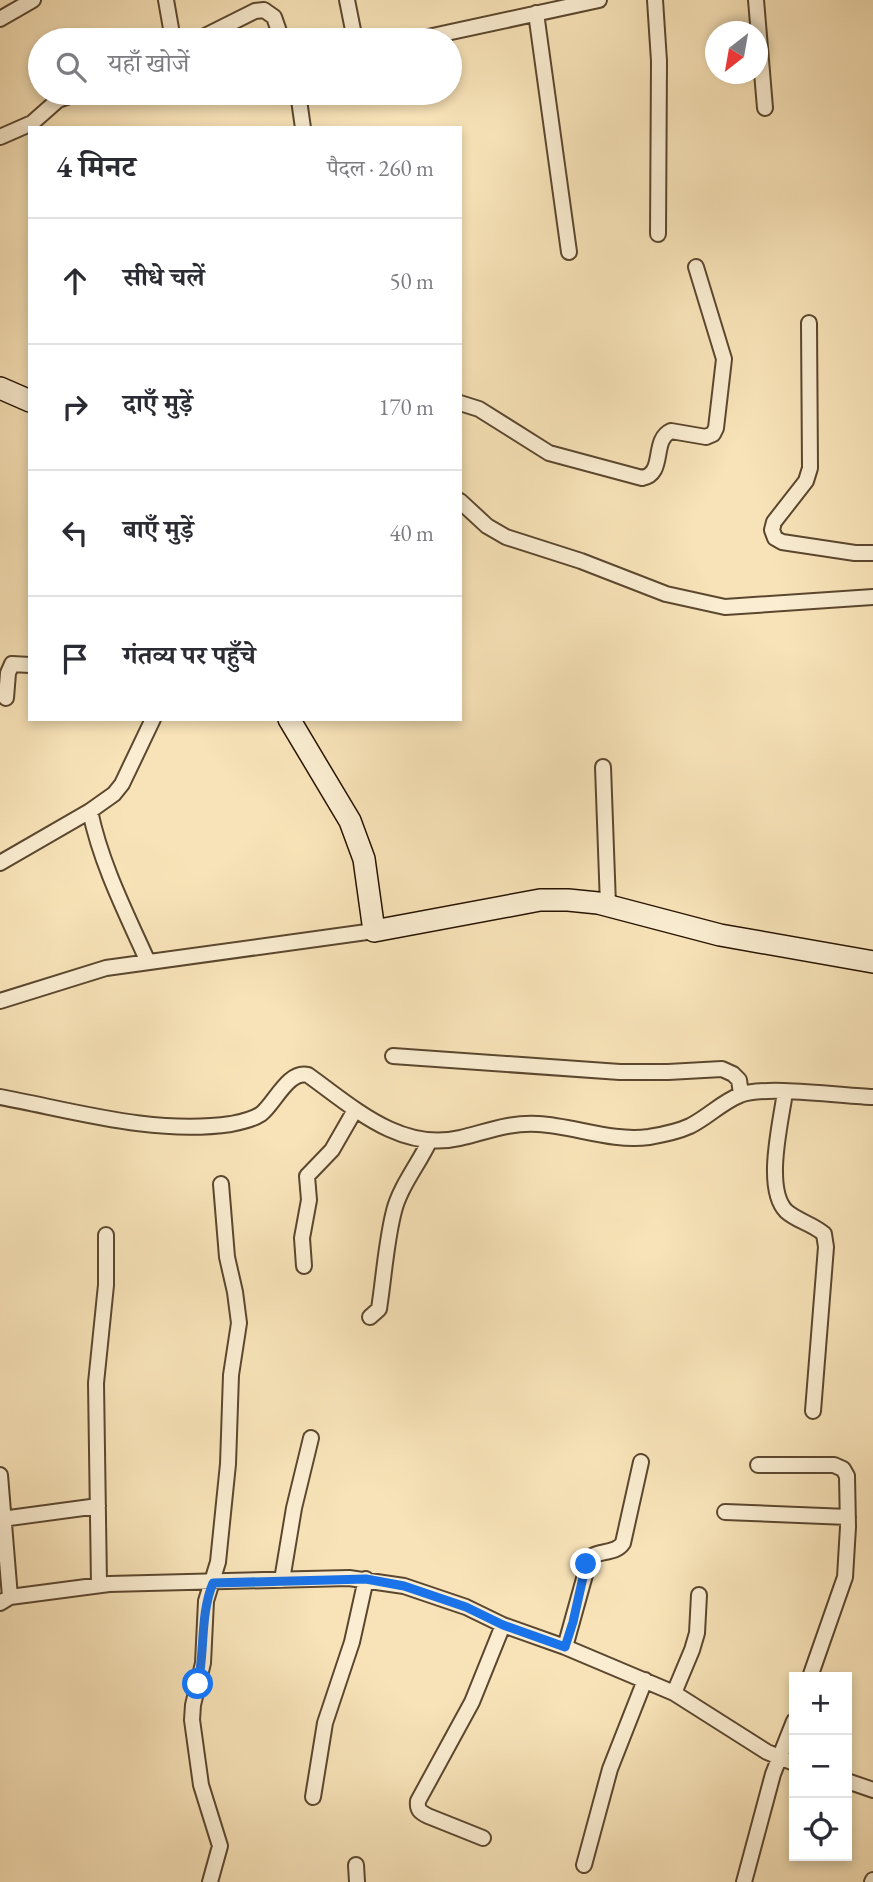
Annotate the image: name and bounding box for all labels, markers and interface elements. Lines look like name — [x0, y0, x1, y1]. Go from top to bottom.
north arrow — [705, 21, 768, 84]
search box — [28, 28, 462, 105]
text: यहाँ खोजें — [108, 46, 189, 80]
icon: search — [52, 48, 90, 86]
text: 4 मिनट — [56, 147, 136, 186]
text: पैदल · 260 m — [327, 153, 434, 183]
text: सीधे चलें — [123, 260, 205, 294]
icon: ahead — [56, 262, 94, 300]
text: 50 m — [389, 266, 434, 296]
text: दाएँ मुड़ें — [123, 386, 193, 420]
icon: right — [56, 388, 94, 426]
text: 170 m — [378, 392, 434, 422]
text: बाएँ मुड़ें — [123, 512, 194, 546]
icon: left — [56, 514, 94, 552]
text: 40 m — [389, 518, 434, 548]
text: गंतव्य पर पहुँचे — [123, 638, 256, 672]
icon: arrive — [56, 640, 94, 678]
route end — [570, 1548, 601, 1579]
route start — [182, 1668, 213, 1699]
map controls — [789, 1672, 852, 1861]
button: + — [789, 1672, 852, 1735]
button: − — [789, 1735, 852, 1798]
button: locate — [789, 1798, 852, 1861]

